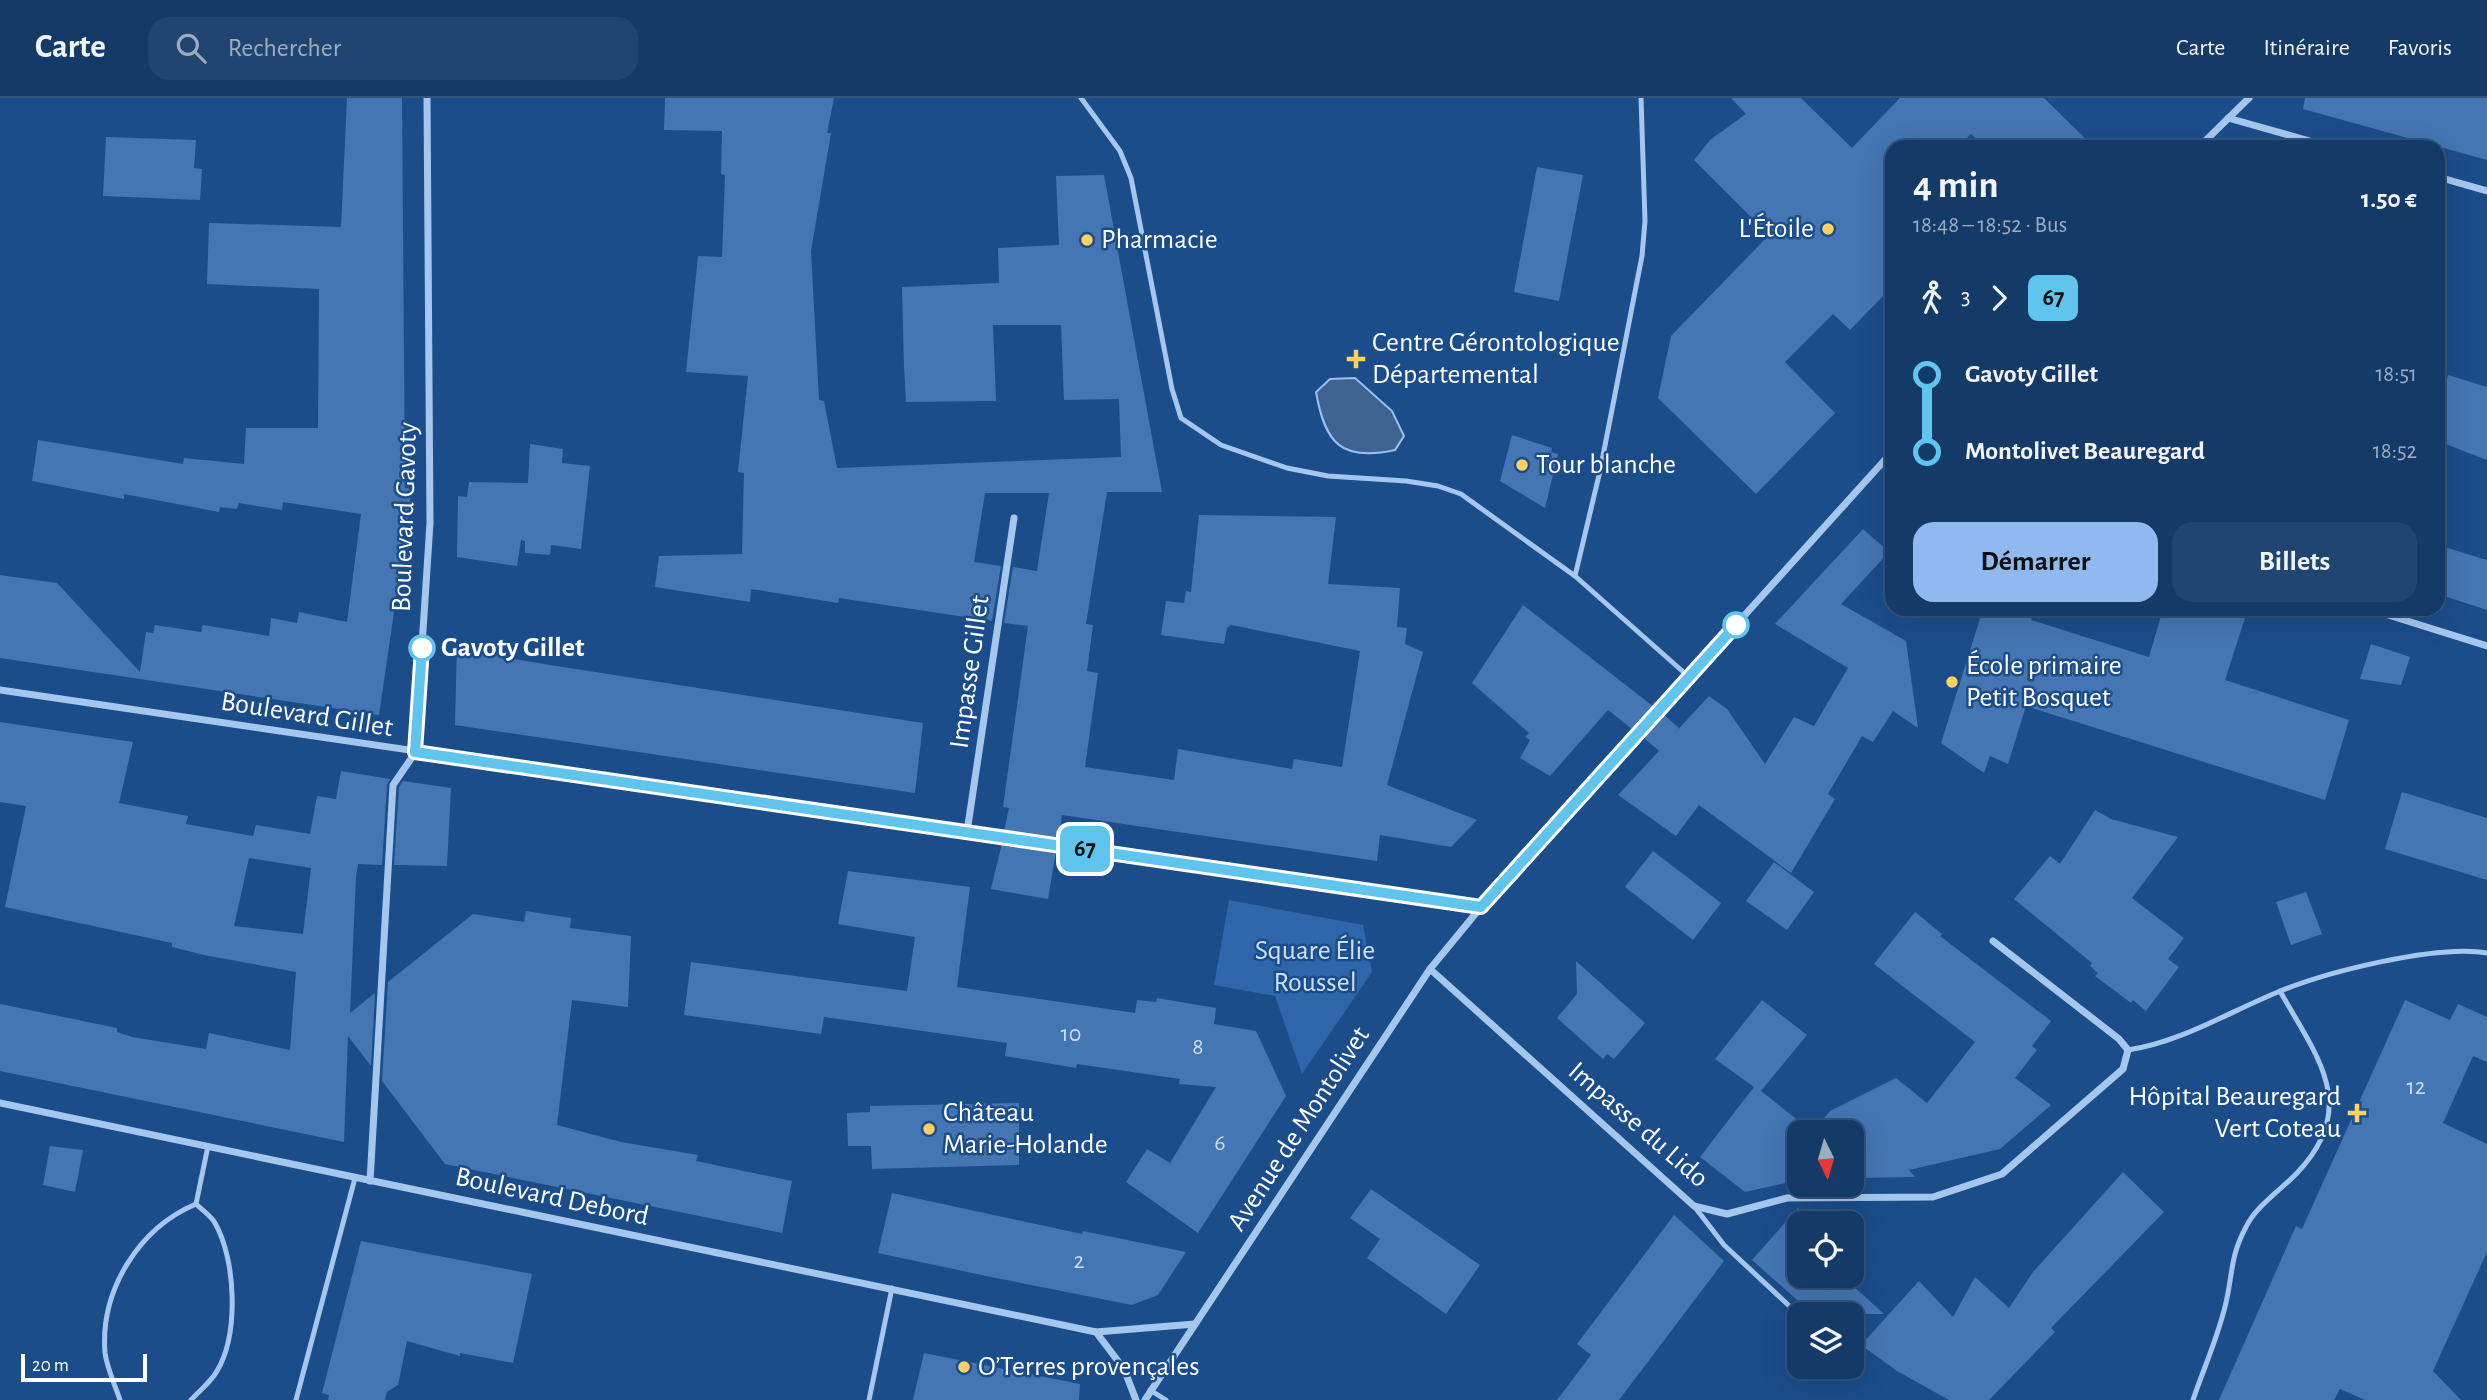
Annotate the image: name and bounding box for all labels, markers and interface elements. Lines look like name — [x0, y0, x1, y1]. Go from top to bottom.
search box — [148, 17, 638, 80]
icon: search — [172, 29, 210, 67]
text: Carte — [35, 31, 106, 64]
text: Rechercher — [228, 35, 341, 61]
text: Carte — [2176, 36, 2225, 60]
text: Itinéraire — [2263, 36, 2350, 60]
text: Favoris — [2388, 36, 2452, 60]
text: 4 min — [1913, 167, 1999, 205]
text: 1.50 € — [2361, 186, 2417, 212]
place label: L'Étoile — [1739, 212, 1814, 243]
text: 18:48 – 18:52 · Bus — [1913, 214, 2067, 237]
marker: L'Étoile — [1820, 221, 1836, 237]
place label: Pharmacie — [1101, 226, 1218, 254]
marker: Pharmacie — [1079, 232, 1095, 248]
icon: walk — [1913, 279, 1951, 317]
icon: forward — [1980, 279, 2018, 317]
text: 3 — [1961, 286, 1970, 309]
text: 67 — [2042, 286, 2064, 310]
place label: Centre Gérontologique Départemental — [1372, 329, 1620, 389]
marker: Centre Gérontologique Départemental — [1346, 349, 1366, 369]
text: Gavoty Gillet — [1965, 361, 2098, 387]
text: 18:51 — [2375, 363, 2417, 386]
street label: Boulevard Gavoty — [388, 422, 422, 612]
text: Montolivet Beauregard — [1965, 438, 2205, 464]
text: 18:52 — [2373, 440, 2417, 463]
place label: Tour blanche — [1536, 451, 1676, 479]
marker: Tour blanche — [1514, 457, 1530, 473]
button: Démarrer — [1913, 522, 2158, 602]
button: Billets — [2172, 522, 2417, 602]
street label: Impasse Gillet — [945, 594, 995, 750]
unlabelled marker — [1723, 612, 1749, 638]
place label: Gavoty Gillet — [441, 634, 585, 662]
marker: Gavoty Gillet — [409, 635, 435, 661]
place label: École primaire Petit Bosquet — [1966, 649, 2122, 712]
marker: École primaire Petit Bosquet — [1944, 674, 1960, 690]
street label: Boulevard Gillet — [219, 688, 395, 742]
line badge: 67 — [1054, 826, 1116, 872]
text: 67 — [1074, 837, 1096, 861]
park label: Square Élie Roussel — [1255, 934, 1375, 997]
house number: 10 — [1061, 1022, 1081, 1046]
street label: Avenue de Montolivet — [1223, 1022, 1375, 1236]
house number: 8 — [1192, 1035, 1204, 1059]
street label: Impasse du Lido — [1563, 1057, 1713, 1193]
house number: 12 — [2406, 1075, 2426, 1099]
place label: Hôpital Beauregard Vert Coteau — [2129, 1083, 2341, 1143]
place label: Château Marie-Holande — [943, 1099, 1108, 1159]
marker: Hôpital Beauregard Vert Coteau — [2347, 1103, 2367, 1123]
north arrow — [1787, 1120, 1864, 1197]
map controls — [1787, 1120, 1864, 1379]
marker: Château Marie-Holande — [921, 1121, 937, 1137]
house number: 6 — [1214, 1131, 1226, 1155]
street label: Boulevard Debord — [453, 1163, 651, 1231]
button: locate — [1787, 1211, 1864, 1288]
house number: 2 — [1074, 1249, 1085, 1273]
button: layers — [1787, 1302, 1864, 1379]
scale bar — [21, 1351, 147, 1383]
place label: O’Terres provençales — [978, 1353, 1200, 1381]
text: 20 m — [32, 1356, 69, 1375]
marker: O’Terres provençales — [956, 1359, 972, 1375]

